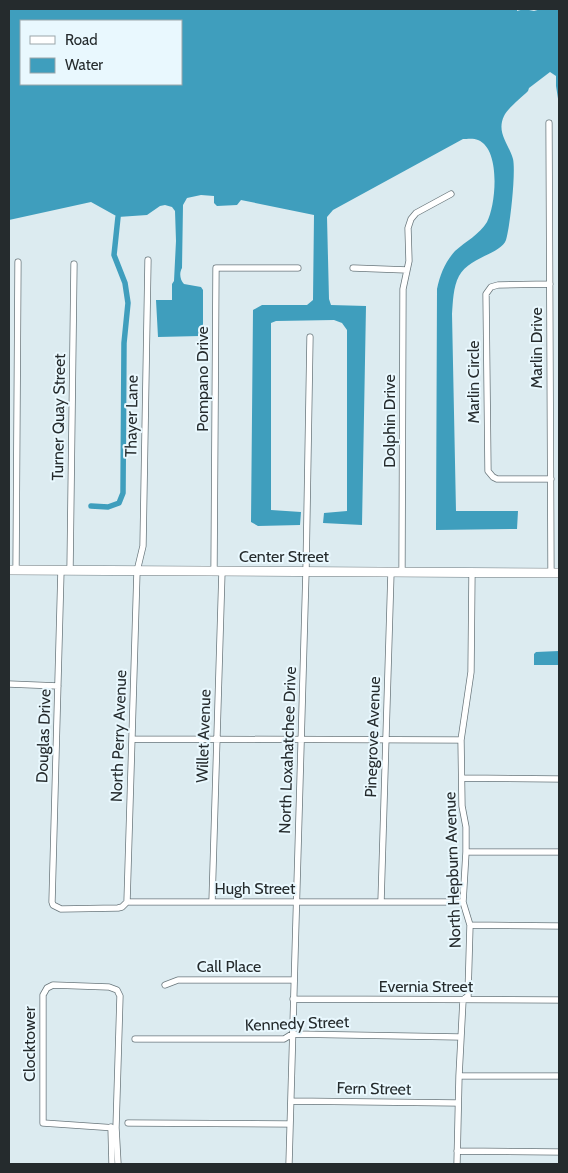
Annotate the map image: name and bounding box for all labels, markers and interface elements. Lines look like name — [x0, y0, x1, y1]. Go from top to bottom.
legend — [20, 20, 182, 85]
text: Road — [65, 31, 98, 49]
text: Water — [65, 56, 103, 74]
street label: Marlin Drive — [527, 307, 546, 389]
street label: Pompano Drive — [193, 326, 212, 432]
street label: Marlin Circle — [464, 340, 483, 424]
street label: Turner Quay Street — [48, 353, 69, 481]
street label: Dolphin Drive — [380, 374, 399, 468]
street label: Thayer Lane — [121, 375, 142, 457]
street label: Center Street — [239, 547, 330, 566]
street label: North Loxahatchee Drive — [275, 666, 300, 834]
street label: North Perry Avenue — [107, 670, 130, 802]
street label: Pinegrove Avenue — [361, 676, 384, 798]
street label: Douglas Drive — [32, 689, 55, 783]
street label: Willet Avenue — [192, 689, 215, 783]
street label: North Hepburn Avenue — [440, 792, 465, 948]
street label: Hugh Street — [215, 879, 296, 898]
street label: Call Place — [197, 957, 261, 976]
street label: Evernia Street — [379, 977, 474, 996]
street label: Clocktower — [20, 1005, 39, 1082]
street label: Kennedy Street — [244, 1012, 350, 1035]
street label: Fern Street — [337, 1078, 412, 1099]

